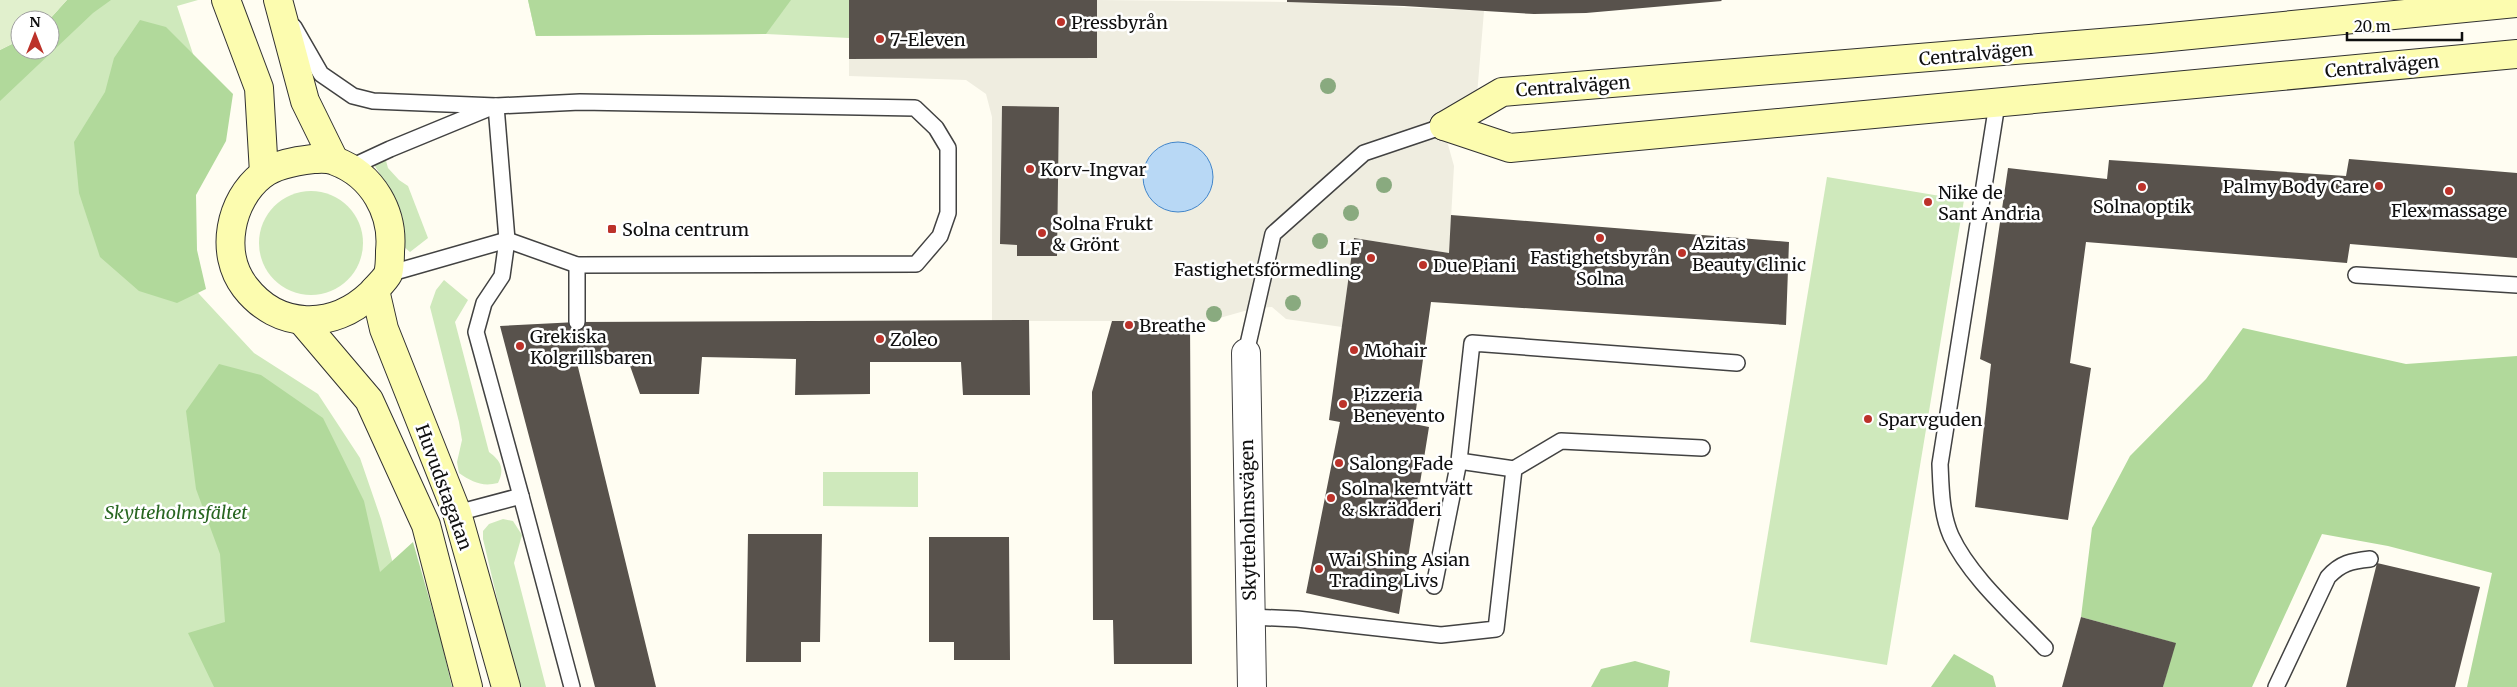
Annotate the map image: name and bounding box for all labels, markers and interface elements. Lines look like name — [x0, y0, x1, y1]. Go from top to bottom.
north arrow — [10, 10, 60, 60]
scale bar — [2347, 10, 2462, 42]
place label: Pressbyrån — [1071, 11, 1168, 34]
text: N — [29, 13, 41, 31]
marker: Pressbyrån — [1055, 16, 1067, 28]
text: 20 m — [2354, 17, 2391, 36]
place label: 7-Eleven — [890, 28, 966, 51]
marker: 7-Eleven — [874, 33, 886, 45]
street label: Centralvägen — [1918, 38, 2034, 70]
street label: Centralvägen — [2324, 50, 2440, 82]
street label: Centralvägen — [1515, 71, 1631, 101]
place label: Korv-Ingvar — [1040, 158, 1147, 181]
marker: Korv-Ingvar — [1024, 163, 1036, 175]
place label: Palmy Body Care — [2223, 175, 2369, 198]
marker: Palmy Body Care — [2373, 180, 2385, 192]
place label: Nike de Sant Andria — [1938, 181, 2041, 225]
marker: Solna optik — [2136, 181, 2148, 193]
marker: Flex massage — [2443, 185, 2455, 197]
place label: Solna optik — [2093, 195, 2192, 218]
marker: Nike de Sant Andria — [1922, 196, 1934, 208]
place label: Flex massage — [2391, 199, 2507, 222]
place label: Solna Frukt & Grönt — [1052, 212, 1153, 256]
place label: Solna centrum — [622, 218, 749, 241]
marker: Solna centrum — [606, 223, 618, 235]
marker: Solna Frukt & Grönt — [1036, 227, 1048, 239]
marker: Fastighetsbyrån Solna — [1594, 232, 1606, 244]
place label: Azitas Beauty Clinic — [1691, 232, 1806, 276]
place label: LF Fastighetsförmedling — [1174, 237, 1361, 281]
place label: Fastighetsbyrån Solna — [1530, 246, 1670, 290]
marker: Azitas Beauty Clinic — [1676, 247, 1688, 259]
marker: LF Fastighetsförmedling — [1365, 252, 1377, 264]
place label: Due Piani — [1433, 254, 1517, 277]
marker: Due Piani — [1417, 259, 1429, 271]
place label: Breathe — [1139, 314, 1206, 337]
marker: Breathe — [1123, 319, 1135, 331]
place label: Grekiska Kolgrillsbaren — [530, 325, 653, 369]
place label: Zoleo — [890, 328, 938, 351]
marker: Zoleo — [874, 333, 886, 345]
place label: Mohair — [1364, 339, 1427, 362]
marker: Grekiska Kolgrillsbaren — [514, 340, 526, 352]
marker: Mohair — [1348, 344, 1360, 356]
place label: Pizzeria Benevento — [1353, 383, 1445, 427]
marker: Pizzeria Benevento — [1337, 398, 1349, 410]
place label: Sparvguden — [1878, 408, 1982, 431]
marker: Sparvguden — [1862, 413, 1874, 425]
street label: Huvudstagatan — [411, 421, 477, 553]
street label: Skytteholmsvägen — [1235, 439, 1261, 601]
place label: Salong Fade — [1349, 452, 1453, 475]
marker: Salong Fade — [1333, 457, 1345, 469]
place label: Solna kemtvätt & skrädderi — [1341, 477, 1473, 521]
marker: Solna kemtvätt & skrädderi — [1325, 492, 1337, 504]
park label: Skytteholmsfältet — [104, 501, 248, 524]
place label: Wai Shing Asian Trading Livs — [1328, 548, 1470, 592]
marker: Wai Shing Asian Trading Livs — [1313, 563, 1325, 575]

